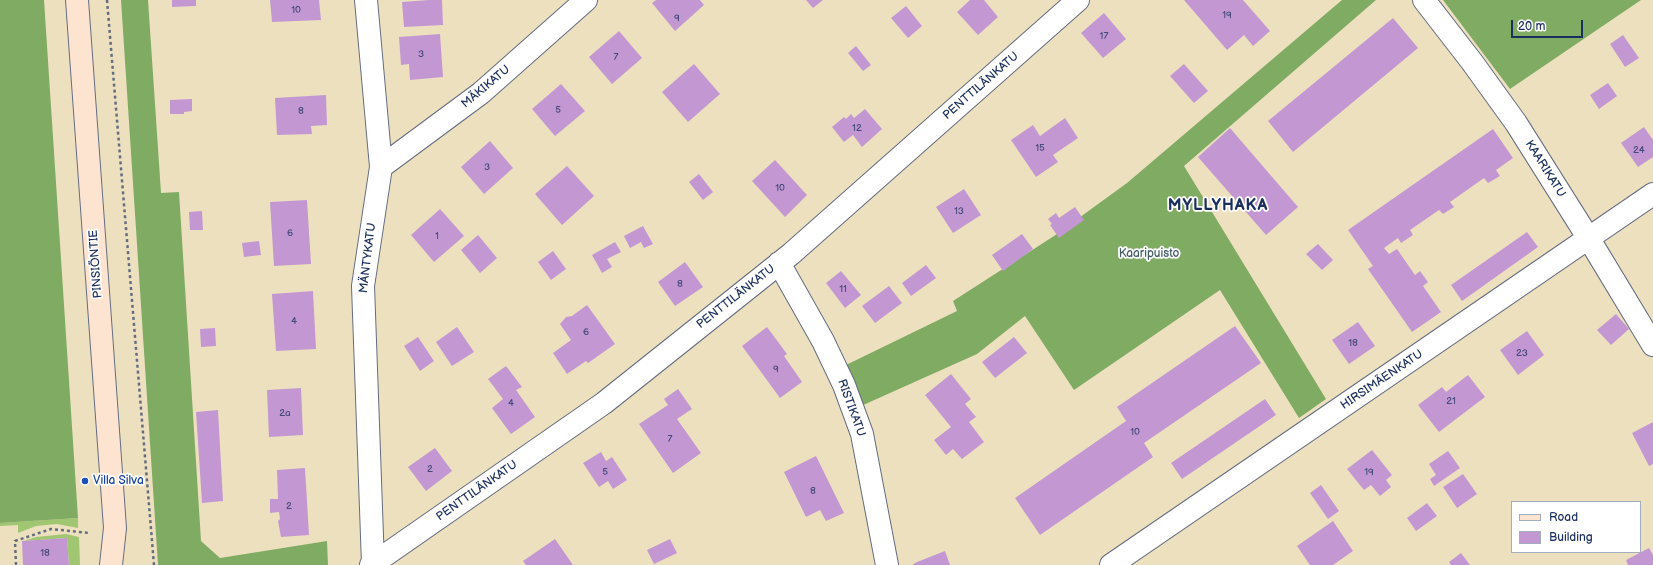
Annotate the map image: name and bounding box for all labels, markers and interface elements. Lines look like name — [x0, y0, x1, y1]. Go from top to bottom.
house number: 10 — [291, 4, 301, 16]
house number: 19 — [1222, 9, 1232, 21]
house number: 9 — [674, 12, 680, 24]
scale bar — [1513, 12, 1585, 38]
text: 20 m — [1518, 19, 1545, 34]
house number: 17 — [1100, 30, 1108, 42]
house number: 3 — [418, 48, 424, 60]
street label: PENTTILÄNKATU — [940, 49, 1022, 123]
house number: 7 — [614, 51, 618, 63]
street label: MÄKIKATU — [459, 63, 513, 111]
house number: 5 — [555, 104, 561, 116]
house number: 8 — [298, 105, 304, 117]
house number: 12 — [852, 122, 862, 134]
street label: KAARIKATU — [1522, 138, 1568, 200]
house number: 15 — [1035, 142, 1045, 154]
house number: 24 — [1633, 144, 1645, 156]
house number: 3 — [484, 161, 490, 173]
house number: 10 — [775, 182, 785, 194]
district label: MYLLYHAKA — [1168, 196, 1268, 216]
house number: 13 — [954, 205, 964, 217]
street label: MÄNTYKATU — [357, 222, 379, 294]
house number: 6 — [287, 227, 293, 239]
street label: PINSIÖNTIE — [86, 229, 106, 299]
house number: 1 — [435, 230, 439, 242]
park label: Kaaripuisto — [1119, 247, 1179, 261]
street label: PENTTILÄNKATU — [694, 262, 778, 332]
house number: 8 — [677, 278, 683, 290]
house number: 11 — [839, 283, 847, 295]
house number: 4 — [291, 315, 297, 327]
house number: 6 — [583, 326, 589, 338]
house number: 18 — [1348, 337, 1358, 349]
street label: HIRSIMÄENKATU — [1338, 347, 1426, 413]
house number: 23 — [1516, 347, 1528, 359]
house number: 9 — [773, 363, 779, 375]
street label: RISTIKATU — [834, 377, 868, 439]
house number: 21 — [1446, 395, 1456, 407]
house number: 4 — [508, 397, 514, 409]
house number: 2a — [279, 407, 291, 419]
house number: 10 — [1130, 426, 1140, 438]
house number: 7 — [668, 433, 672, 445]
street label: PENTTILÄNKATU — [434, 458, 520, 524]
house number: 2 — [427, 463, 433, 475]
house number: 5 — [602, 466, 608, 478]
house number: 19 — [1364, 466, 1374, 478]
place label: Villa Silva — [93, 474, 144, 488]
marker: Villa Silva — [80, 476, 90, 486]
house number: 8 — [810, 485, 816, 497]
house number: 2 — [286, 500, 292, 512]
legend — [1511, 501, 1641, 553]
text: Road — [1549, 510, 1578, 525]
text: Building — [1549, 530, 1593, 545]
house number: 18 — [40, 547, 50, 559]

